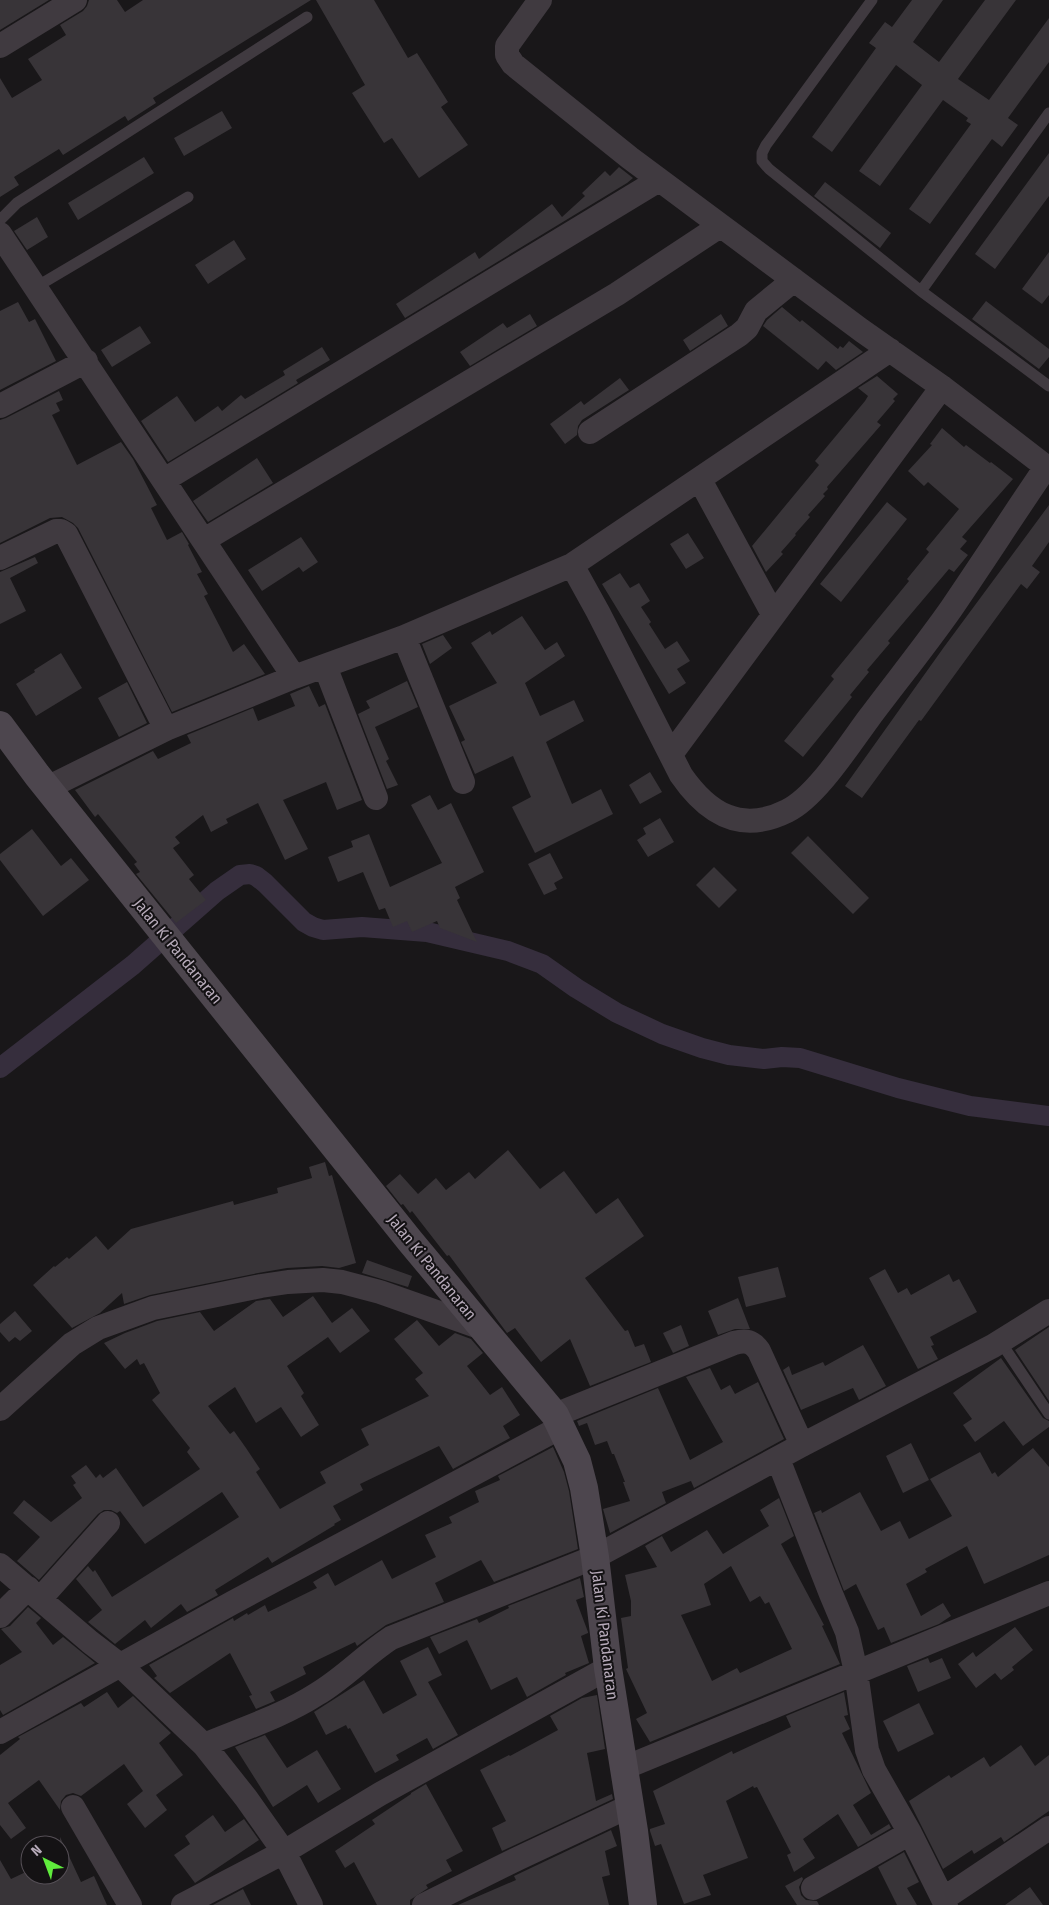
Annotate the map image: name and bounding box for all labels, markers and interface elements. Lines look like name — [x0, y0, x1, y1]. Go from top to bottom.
street label: Jalan Ki Pandanaran — [130, 894, 226, 1008]
street label: Jalan Ki Pandanaran — [384, 1210, 480, 1324]
street label: Jalan Ki Pandanaran — [588, 1569, 622, 1701]
north arrow — [20, 1835, 70, 1885]
text: N — [28, 1842, 45, 1860]

